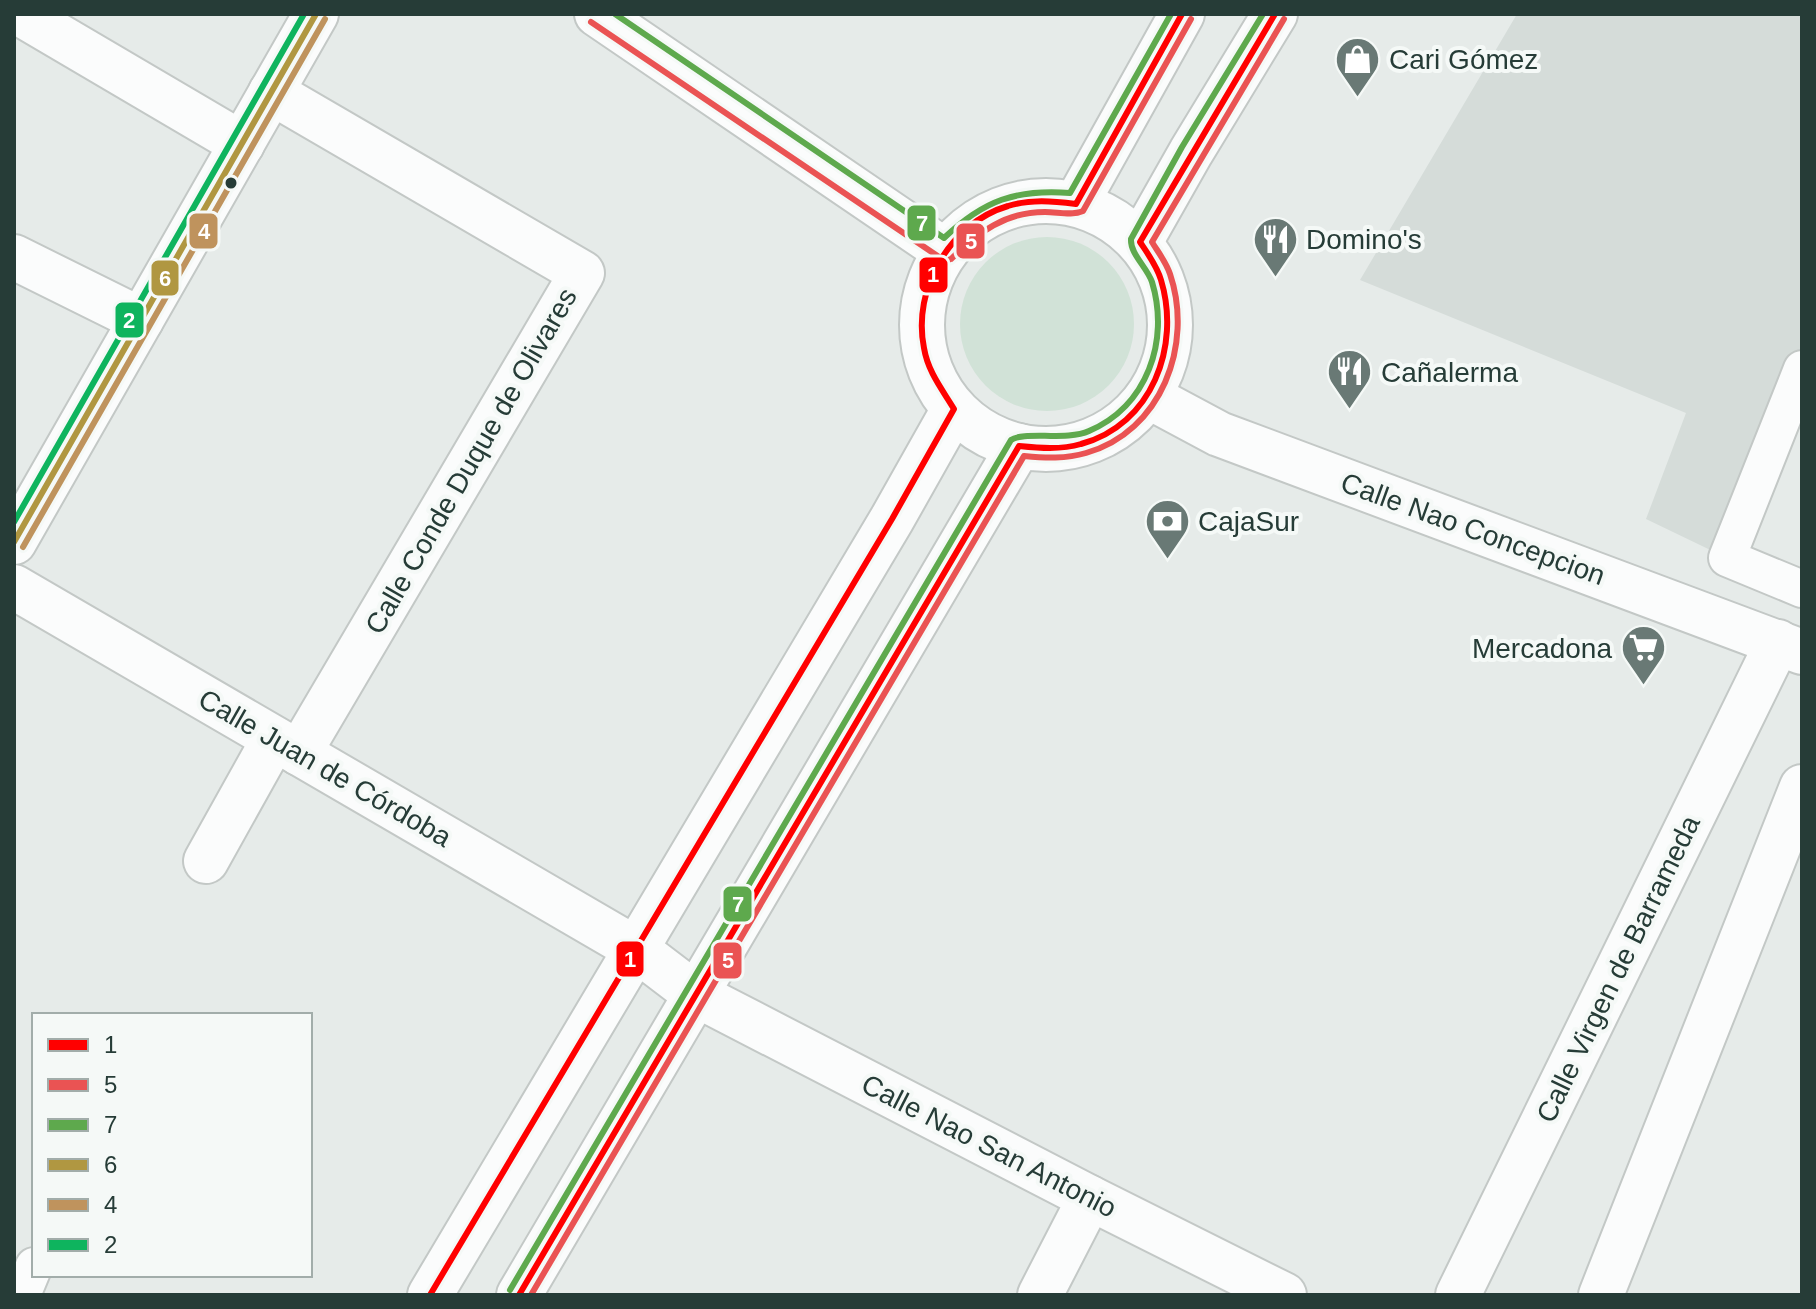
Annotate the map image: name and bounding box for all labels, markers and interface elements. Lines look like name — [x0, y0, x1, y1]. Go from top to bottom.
shop icon: Cari Gómez — [1334, 35, 1382, 98]
place label: Cari Gómez — [1389, 44, 1538, 75]
unlabelled marker — [223, 175, 239, 191]
line badge: 7 — [906, 204, 937, 242]
text: 7 — [916, 211, 928, 236]
line badge: 4 — [188, 212, 219, 250]
restaurant icon: Domino's — [1251, 215, 1299, 278]
text: 4 — [198, 219, 211, 244]
line badge: 5 — [955, 222, 986, 260]
place label: Domino's — [1306, 224, 1422, 255]
text: 5 — [965, 229, 977, 254]
line badge: 1 — [918, 256, 949, 294]
line badge: 6 — [150, 259, 180, 297]
text: 1 — [927, 262, 939, 287]
text: 6 — [159, 266, 171, 291]
street label: Calle Conde Duque de Olivares — [359, 283, 583, 639]
line badge: 2 — [114, 301, 145, 339]
text: 2 — [123, 308, 135, 333]
restaurant icon: Cañalerma — [1326, 348, 1374, 411]
place label: Cañalerma — [1381, 357, 1518, 388]
street label: Calle Nao Concepcion — [1337, 467, 1609, 591]
bank icon: CajaSur — [1143, 497, 1191, 560]
place label: CajaSur — [1198, 506, 1299, 537]
supermarket icon: Mercadona — [1619, 624, 1667, 687]
place label: Mercadona — [1472, 633, 1612, 664]
street label: Calle Juan de Córdoba — [193, 683, 457, 853]
street label: Calle Virgen de Barrameda — [1530, 810, 1706, 1127]
line badge: 7 — [722, 885, 753, 923]
text: 7 — [732, 892, 744, 917]
line badge: 1 — [615, 940, 645, 978]
line badge: 5 — [712, 941, 743, 980]
text: 1 — [624, 947, 636, 972]
text: 5 — [722, 948, 734, 973]
legend — [32, 1013, 312, 1277]
text: 1 — [104, 1031, 117, 1058]
street label: Calle Nao San Antonio — [856, 1068, 1122, 1224]
text: 5 — [104, 1071, 117, 1098]
text: 7 — [104, 1111, 117, 1138]
text: 6 — [104, 1151, 117, 1178]
text: 4 — [104, 1191, 117, 1218]
text: 2 — [104, 1231, 117, 1258]

